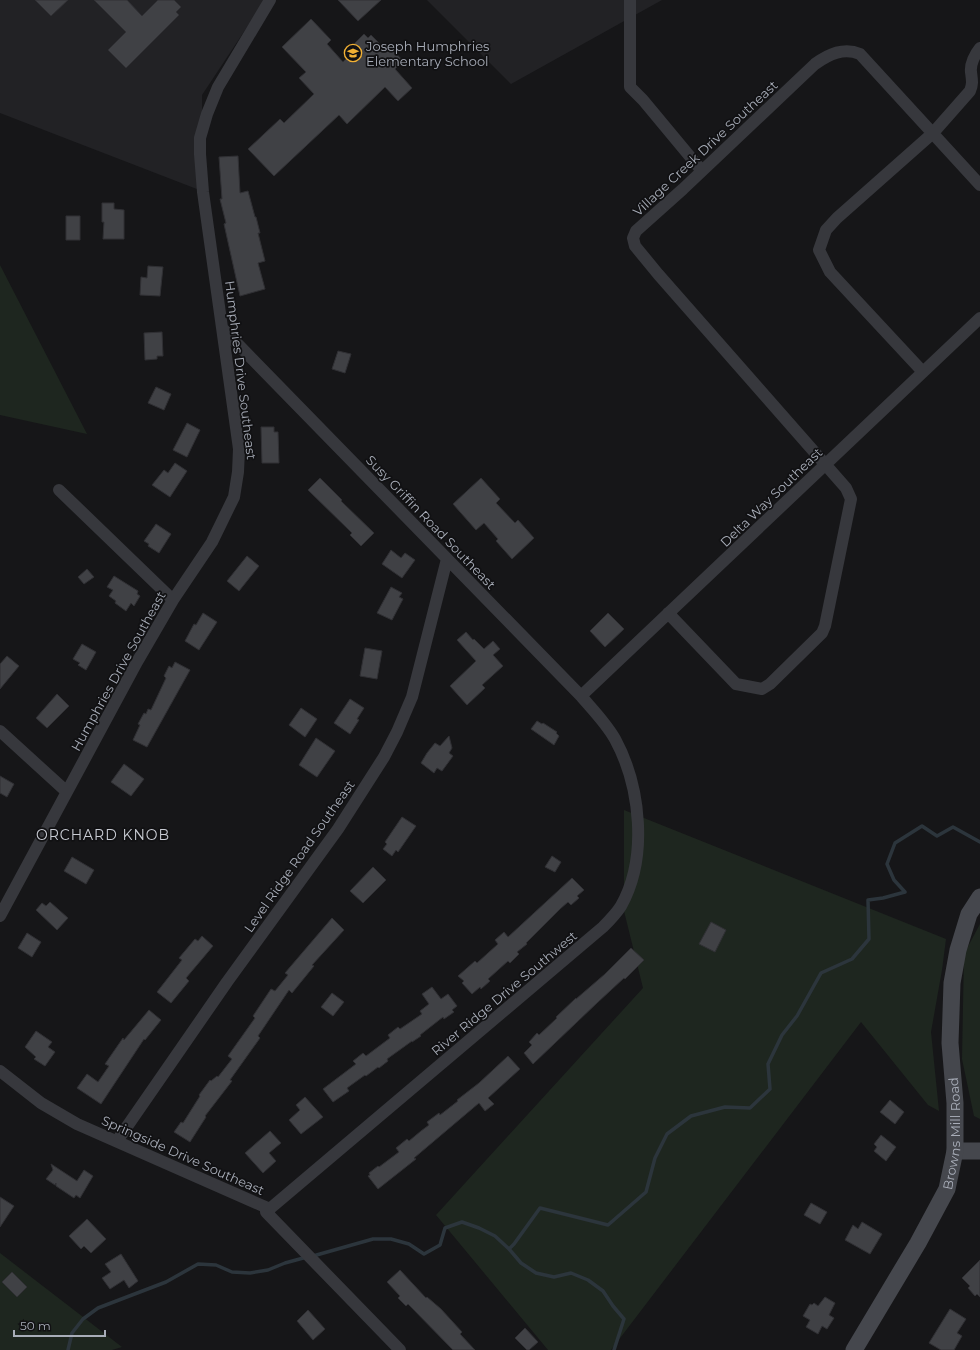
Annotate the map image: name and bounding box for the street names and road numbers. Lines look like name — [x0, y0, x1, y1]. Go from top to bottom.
street label: Village Creek Drive Southeast — [629, 77, 781, 219]
street label: Humphries Drive Southeast — [222, 280, 260, 460]
street label: Delta Way Southeast — [717, 444, 825, 550]
street label: Susy Griffin Road Southeast — [363, 452, 499, 592]
street label: Humphries Drive Southeast — [67, 588, 169, 754]
street label: Level Ridge Road Southeast — [240, 777, 358, 935]
street label: River Ridge Drive Southwest — [428, 927, 580, 1059]
street label: Browns Mill Road — [939, 1077, 964, 1191]
street label: Springside Drive Southeast — [99, 1112, 267, 1198]

